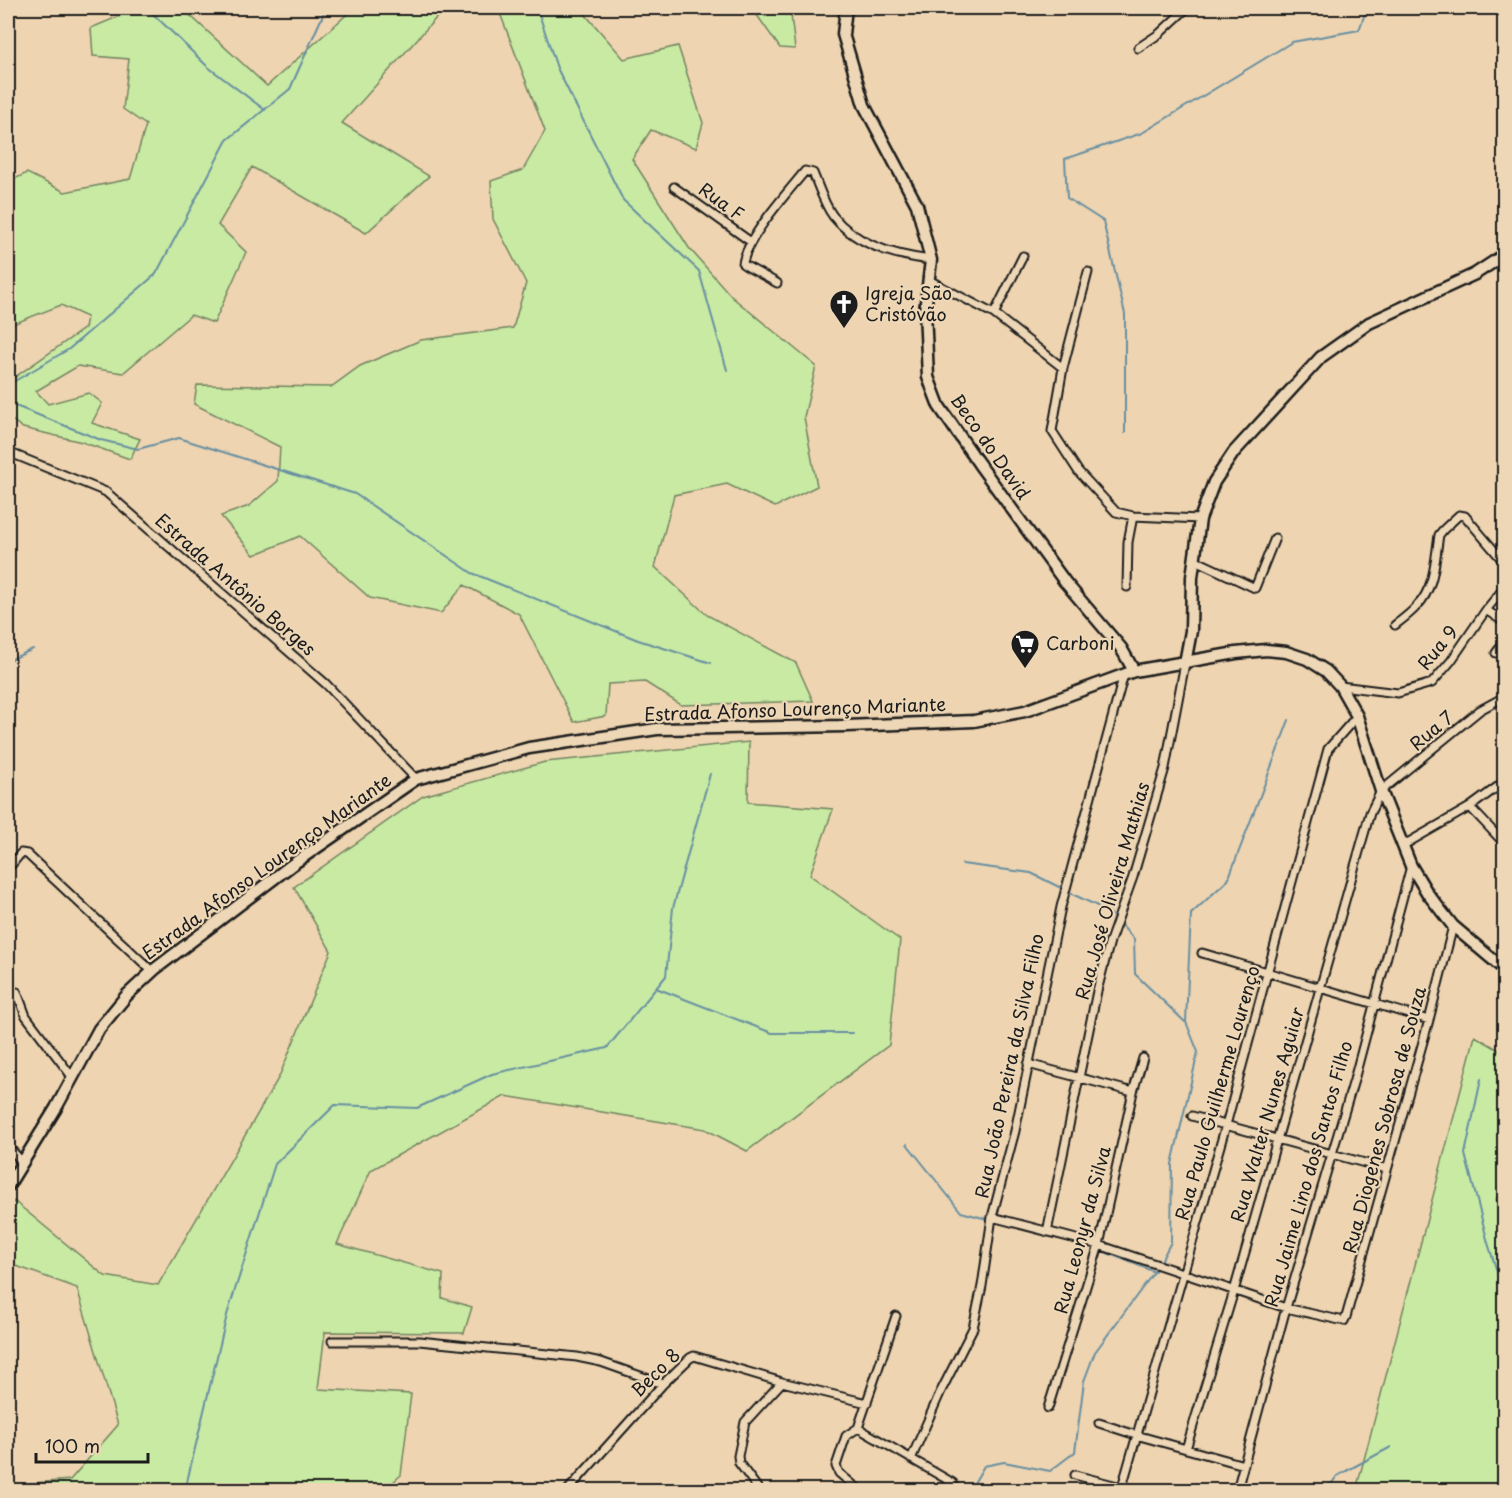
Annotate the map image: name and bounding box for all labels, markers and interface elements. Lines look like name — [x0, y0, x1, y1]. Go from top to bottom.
street label: Rua F — [694, 175, 750, 226]
place label: Igreja São Cristóvão — [865, 279, 952, 327]
church icon: Igreja São Cristóvão — [828, 288, 860, 330]
street label: Beco do David — [945, 388, 1038, 504]
street label: Estrada Antônio Borges — [150, 506, 322, 661]
street label: Rua 9 — [1410, 619, 1463, 675]
supermarket icon: Carboni — [1009, 628, 1041, 670]
place label: Carboni — [1046, 629, 1115, 656]
street label: Estrada Afonso Lourenço Mariante — [643, 690, 947, 727]
street label: Rua 7 — [1403, 703, 1459, 756]
street label: Estrada Afonso Lourenço Mariante — [136, 766, 396, 966]
street label: Rua José Oliveira Mathias — [1068, 779, 1156, 1003]
street label: Rua João Pereira da Silva Filho — [967, 931, 1050, 1200]
street label: Rua Paulo Guilherme Lourenço — [1167, 962, 1266, 1223]
street label: Rua Diogenes Sobrosa de Souza — [1335, 982, 1432, 1256]
street label: Rua Walter Nunes Aguiar — [1223, 1003, 1310, 1225]
street label: Rua Jaime Lino dos Santos Filho — [1257, 1037, 1359, 1310]
street label: Rua Leonyr da Silva — [1046, 1143, 1117, 1317]
street label: Beco 8 — [624, 1341, 685, 1402]
scale bar — [36, 1426, 148, 1464]
text: 100 m — [45, 1432, 100, 1459]

